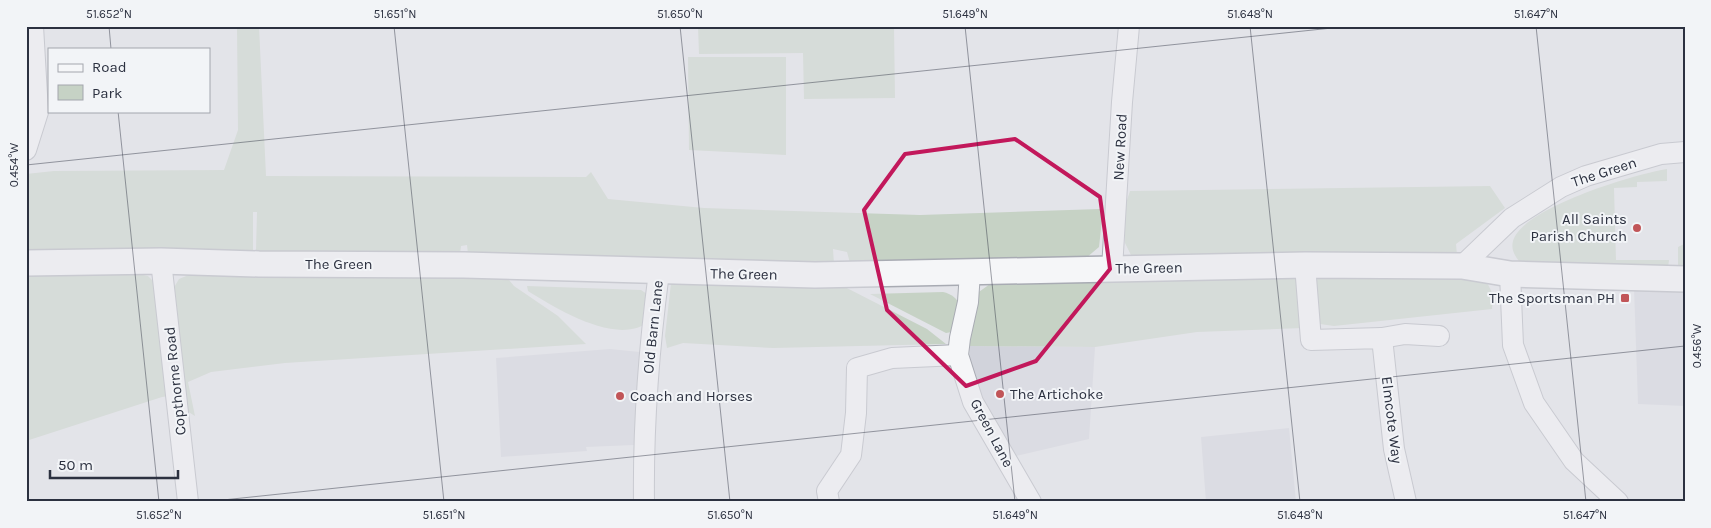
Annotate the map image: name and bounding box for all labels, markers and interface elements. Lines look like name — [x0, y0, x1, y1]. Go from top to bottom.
text: 51.652°N — [86, 7, 132, 21]
text: 51.651°N — [374, 7, 416, 21]
text: 51.650°N — [657, 7, 703, 21]
text: 51.649°N — [942, 7, 988, 21]
text: 51.648°N — [1227, 7, 1273, 21]
text: 51.647°N — [1514, 7, 1558, 21]
legend — [48, 48, 210, 112]
text: Road — [92, 58, 127, 76]
text: Park — [92, 84, 122, 102]
street label: New Road — [1109, 113, 1131, 181]
text: 0.454°W — [7, 143, 21, 187]
street label: The Green — [1569, 153, 1639, 191]
place label: All Saints Parish Church — [1531, 210, 1627, 245]
marker: All Saints Parish Church — [1631, 222, 1643, 234]
street label: The Green — [305, 255, 373, 273]
street label: The Green — [1115, 258, 1183, 278]
street label: The Green — [710, 264, 778, 284]
street label: Old Barn Lane — [639, 279, 667, 375]
place label: The Sportsman PH — [1489, 289, 1615, 307]
marker: The Sportsman PH — [1619, 292, 1631, 304]
text: 0.456°W — [1690, 324, 1704, 368]
street label: Copthorne Road — [160, 326, 190, 436]
street label: Elmcote Way — [1378, 375, 1406, 465]
place label: The Artichoke — [1010, 385, 1103, 403]
place label: Coach and Horses — [630, 387, 753, 405]
marker: The Artichoke — [994, 388, 1006, 400]
marker: Coach and Horses — [614, 390, 626, 402]
street label: Green Lane — [966, 396, 1018, 470]
scale bar — [50, 448, 178, 480]
text: 50 m — [58, 456, 93, 474]
text: 51.652°N — [136, 508, 182, 522]
text: 51.651°N — [423, 508, 465, 522]
text: 51.650°N — [707, 508, 753, 522]
text: 51.649°N — [992, 508, 1038, 522]
text: 51.648°N — [1277, 508, 1323, 522]
text: 51.647°N — [1563, 508, 1607, 522]

